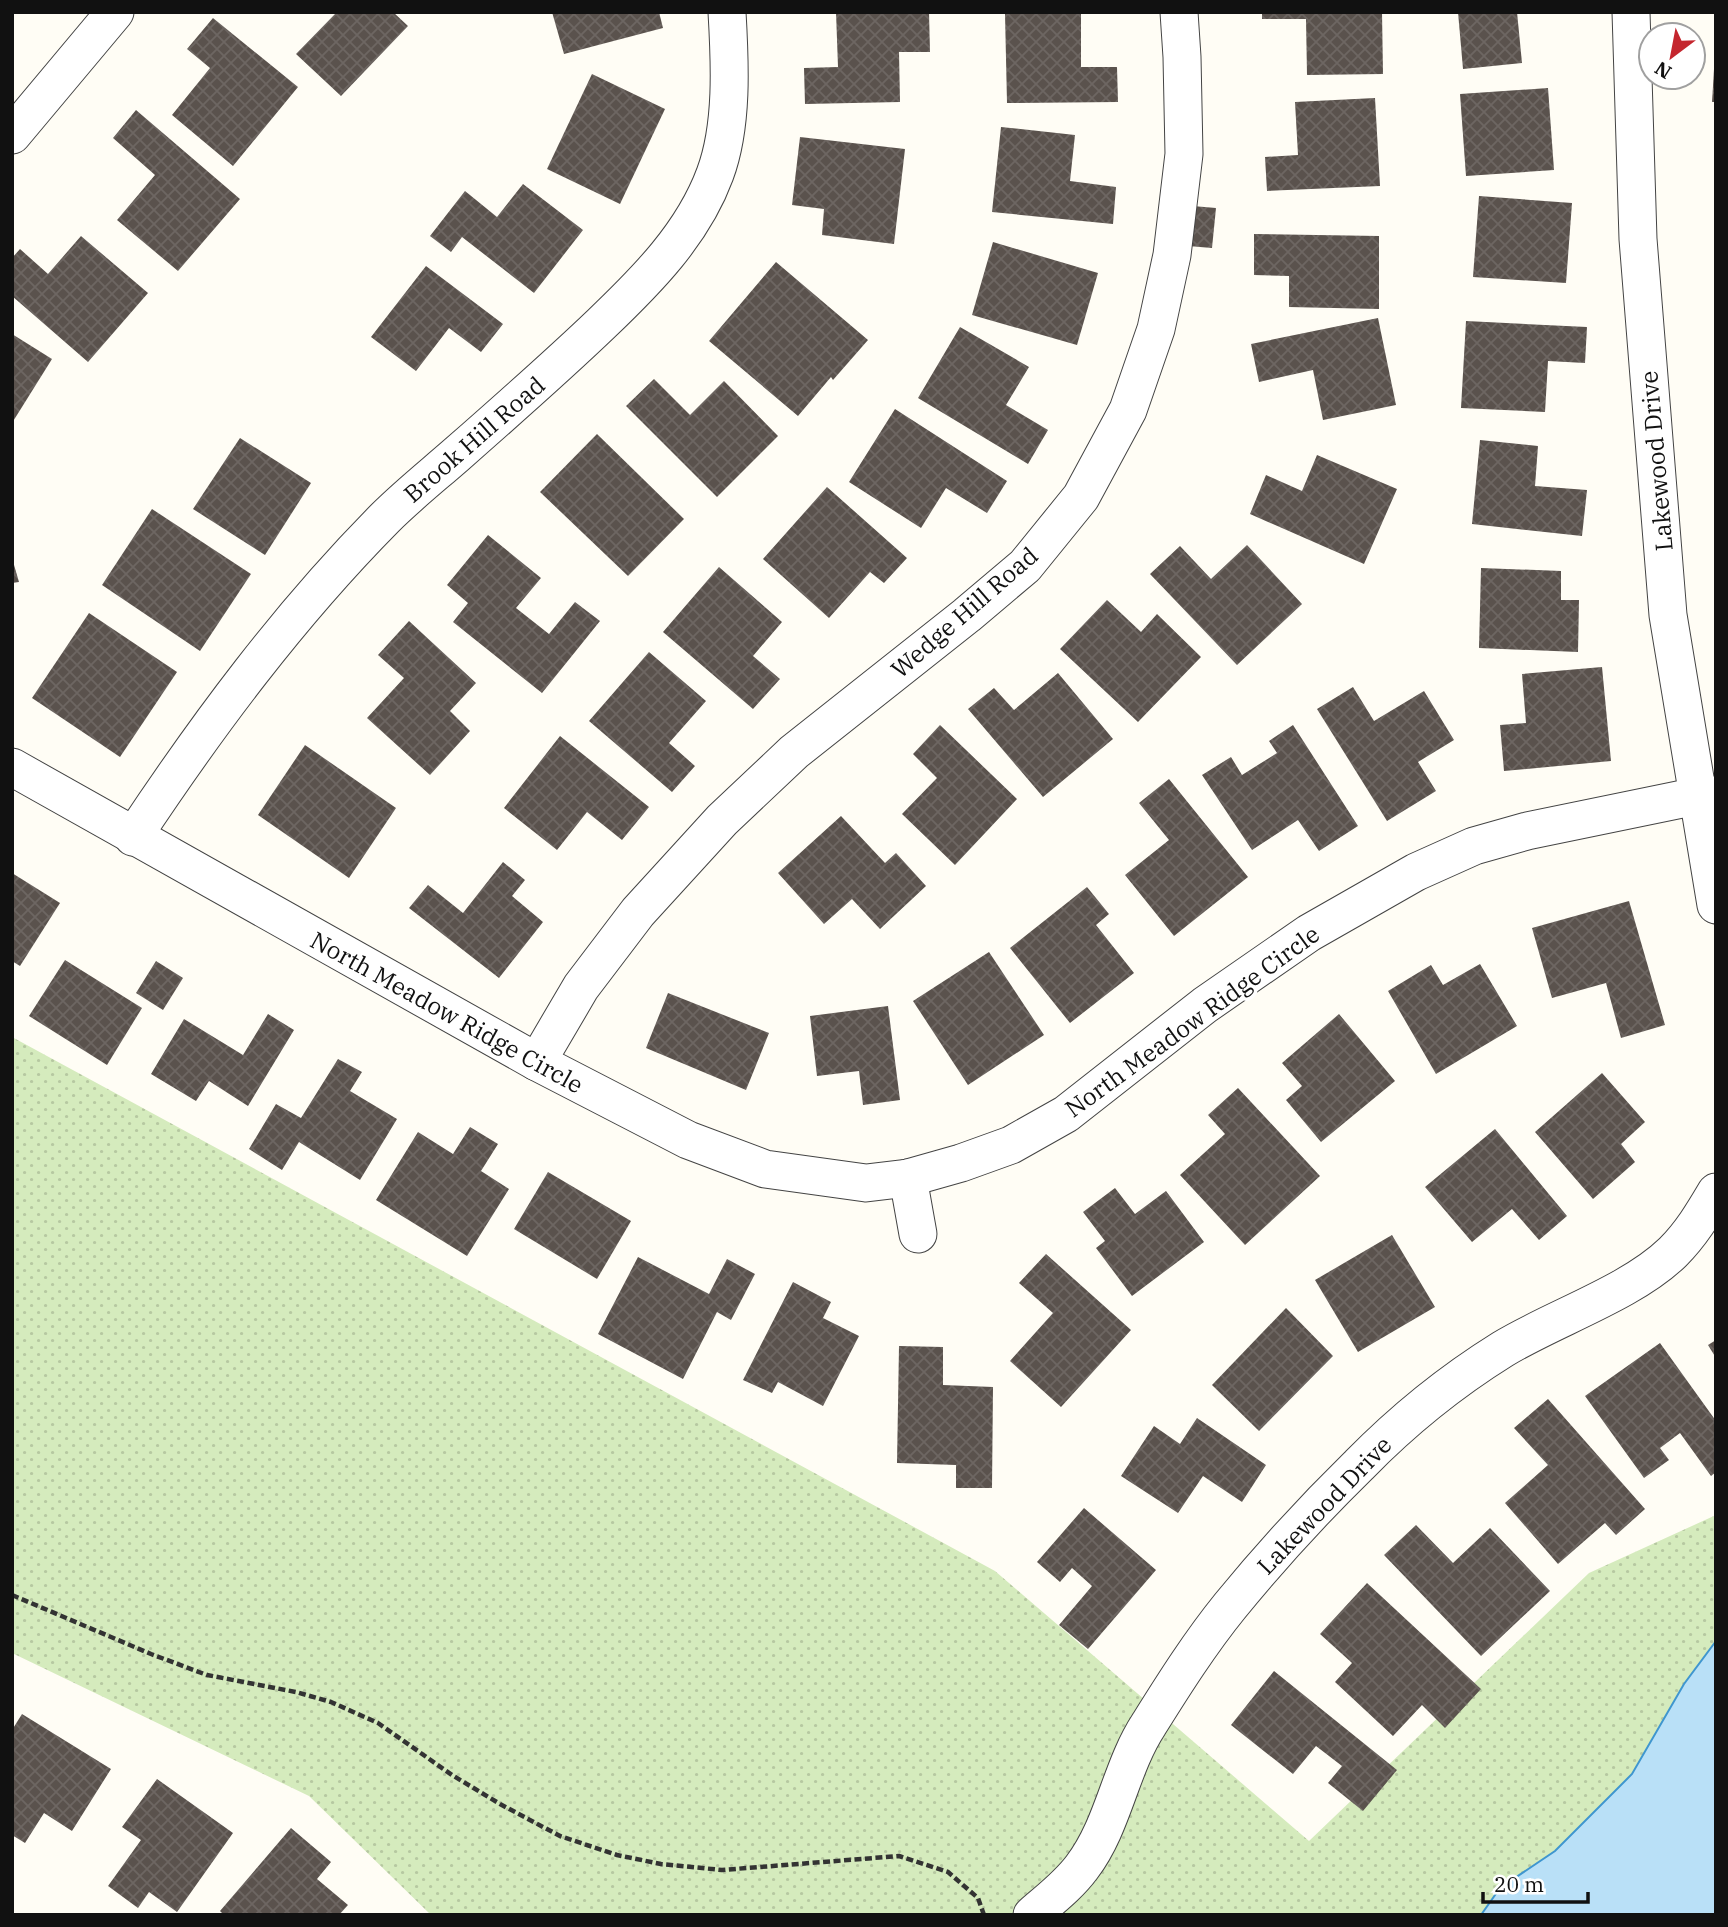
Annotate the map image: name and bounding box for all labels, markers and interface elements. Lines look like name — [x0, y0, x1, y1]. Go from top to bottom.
north arrow — [1637, 21, 1707, 91]
text: N — [1650, 56, 1676, 85]
street label: Brook Hill Road — [397, 369, 551, 509]
street label: Lakewood Drive — [1632, 370, 1680, 552]
street label: Wedge Hill Road — [884, 539, 1044, 685]
street label: North Meadow Ridge Circle — [1058, 918, 1326, 1124]
street label: North Meadow Ridge Circle — [305, 924, 589, 1100]
street label: Lakewood Drive — [1250, 1429, 1398, 1581]
scale bar — [1483, 1860, 1588, 1904]
text: 20 m — [1494, 1870, 1544, 1898]

